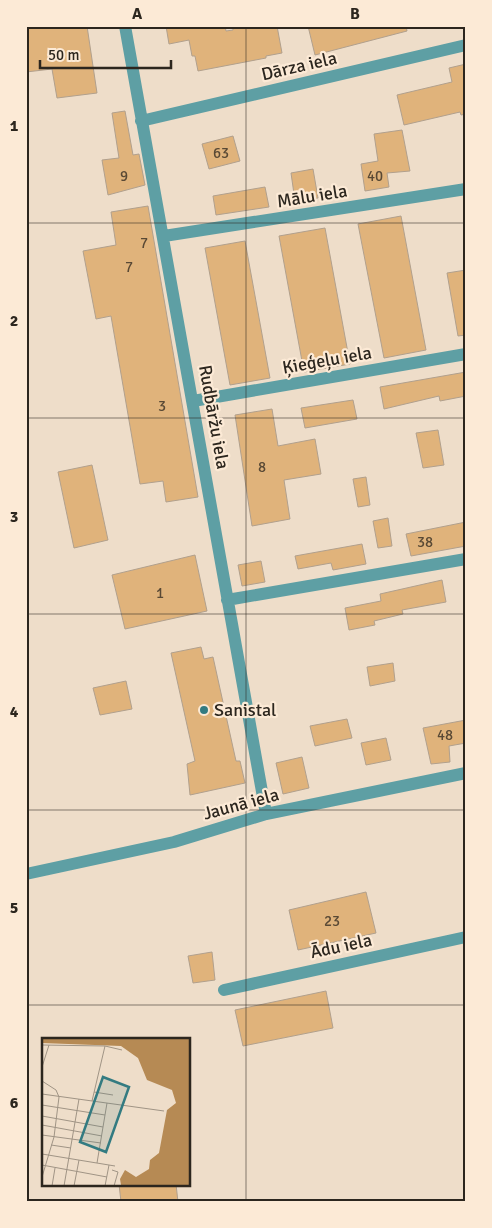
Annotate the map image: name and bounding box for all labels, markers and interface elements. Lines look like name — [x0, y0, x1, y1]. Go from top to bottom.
text: A — [132, 4, 143, 24]
text: B — [350, 4, 360, 24]
scale bar — [40, 38, 171, 70]
text: 50 m — [48, 46, 79, 64]
street label: Dārza iela — [259, 47, 339, 85]
text: 1 — [10, 116, 19, 136]
house number: 63 — [213, 144, 229, 162]
house number: 9 — [120, 167, 128, 185]
house number: 40 — [367, 167, 383, 185]
street label: Mālu iela — [275, 180, 349, 212]
house number: 7 — [140, 234, 148, 252]
house number: 7 — [125, 258, 133, 276]
text: 2 — [10, 311, 18, 331]
street label: Ķieģeļu iela — [281, 341, 373, 379]
street label: Rudbāržu iela — [194, 363, 234, 471]
house number: 3 — [158, 397, 166, 415]
house number: 8 — [258, 458, 266, 476]
text: 3 — [10, 507, 18, 527]
house number: 38 — [417, 533, 433, 551]
house number: 1 — [156, 584, 164, 602]
place label: Sanistal — [214, 699, 276, 721]
text: 4 — [10, 702, 19, 722]
marker: Sanistal — [198, 704, 210, 716]
house number: 48 — [437, 726, 453, 744]
street label: Jaunā iela — [201, 783, 281, 825]
text: 5 — [10, 898, 18, 918]
house number: 23 — [324, 912, 340, 930]
street label: Ādu iela — [308, 929, 374, 963]
inset map — [42, 1038, 190, 1186]
text: 6 — [10, 1093, 19, 1113]

